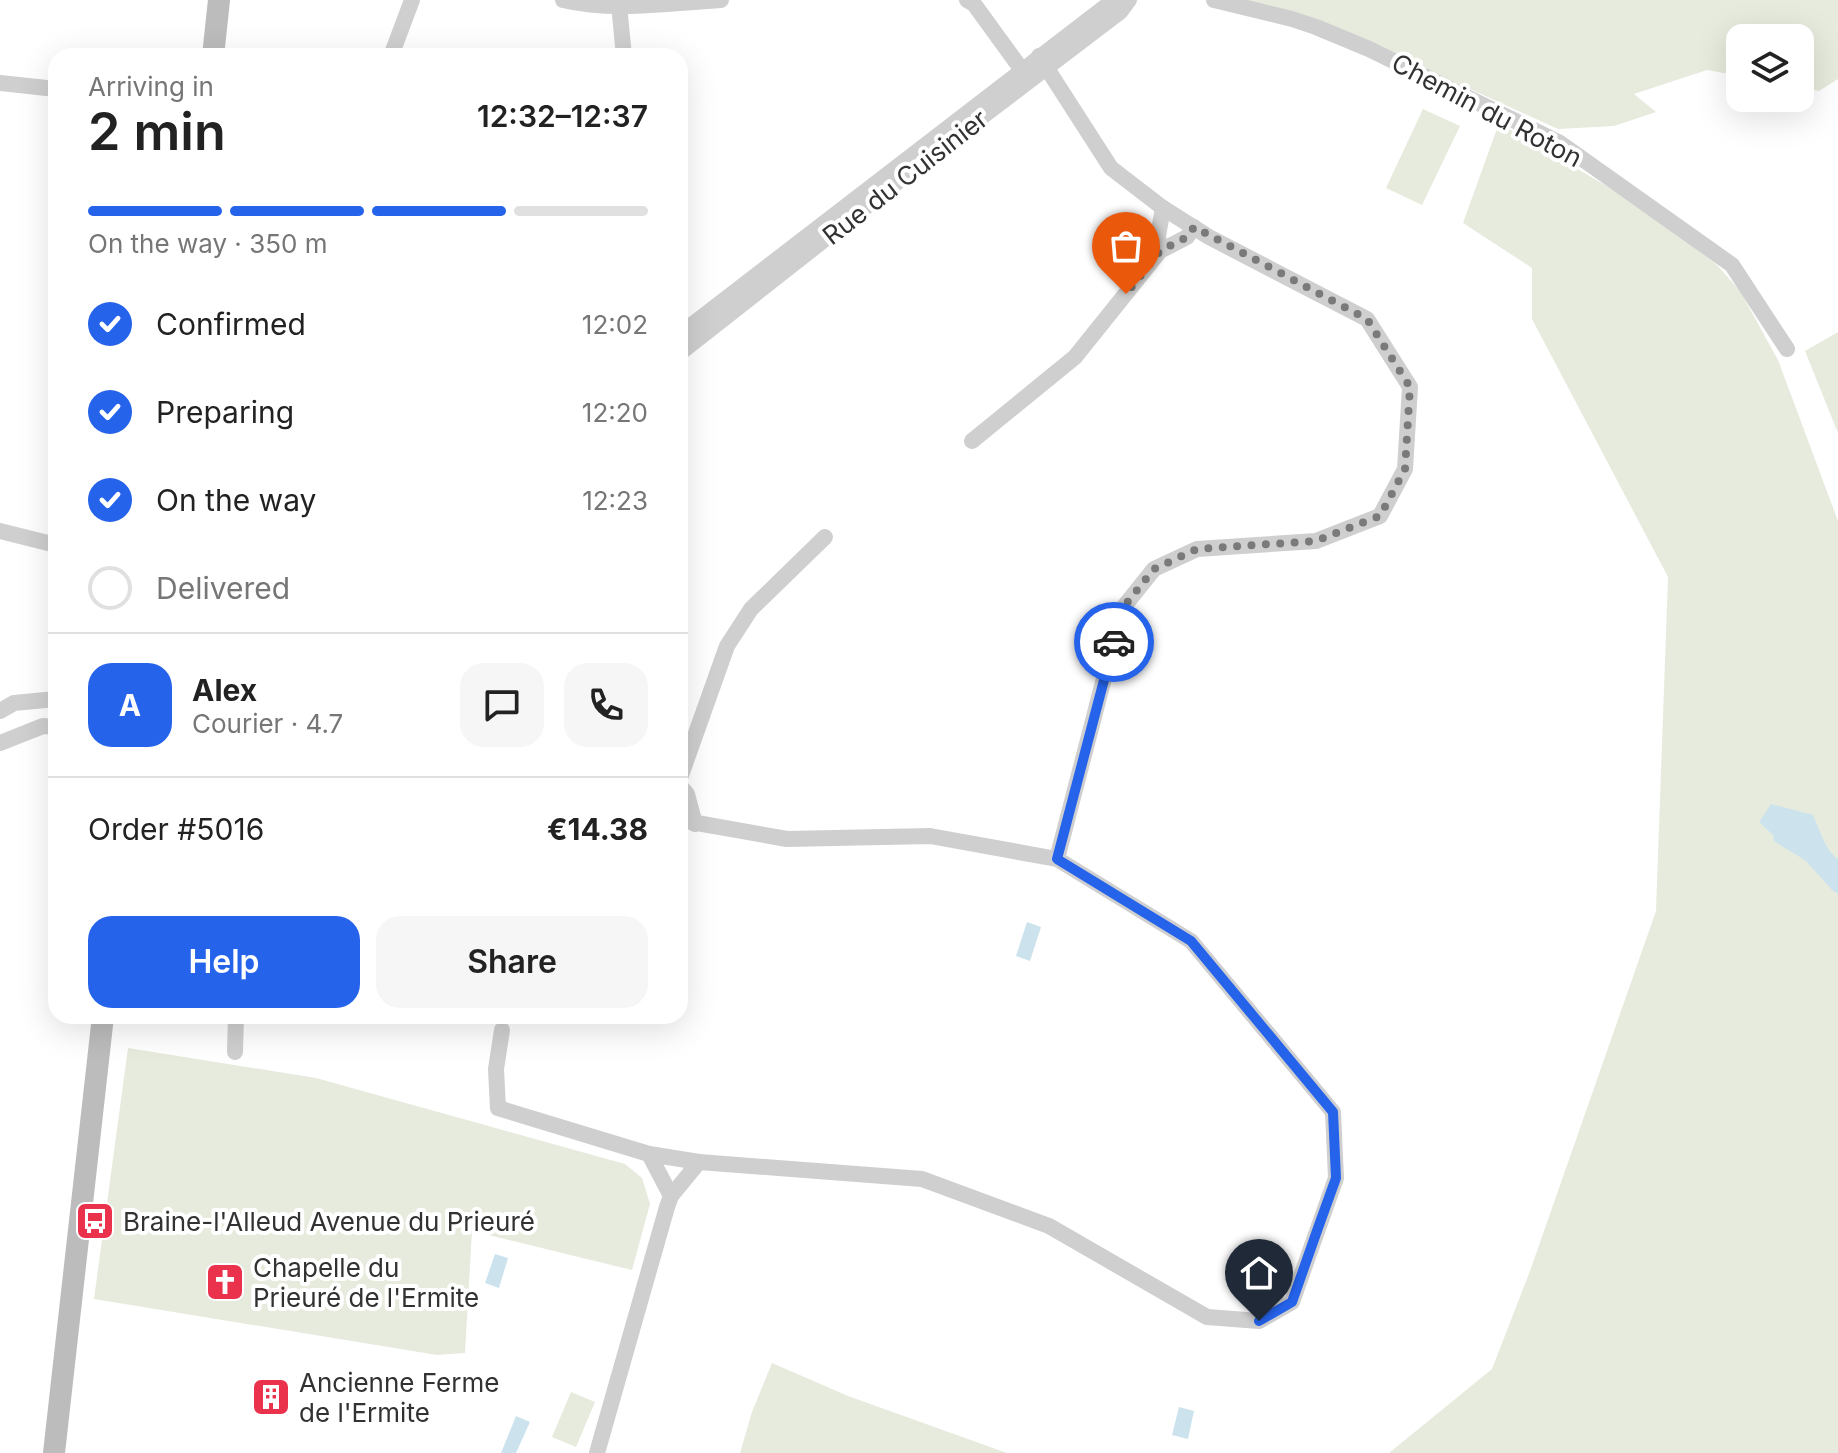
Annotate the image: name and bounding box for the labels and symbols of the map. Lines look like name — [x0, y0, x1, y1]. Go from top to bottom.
street label: Chemin du Roton — [1387, 47, 1587, 173]
street label: Rue du Cuisinier — [816, 103, 994, 251]
pin — [1092, 212, 1160, 294]
courier — [1074, 602, 1154, 682]
bus stop icon: Braine-l'Alleud Avenue du Prieuré — [74, 1200, 116, 1242]
place label: Braine-l'Alleud Avenue du Prieuré — [123, 1206, 535, 1237]
pin — [1225, 1239, 1293, 1321]
place label: Chapelle du Prieuré de l'Ermite — [253, 1252, 479, 1313]
church icon: Chapelle du Prieuré de l'Ermite — [204, 1261, 246, 1303]
place label: Ancienne Ferme de l'Ermite — [299, 1367, 499, 1428]
building icon: Ancienne Ferme de l'Ermite — [250, 1376, 292, 1418]

